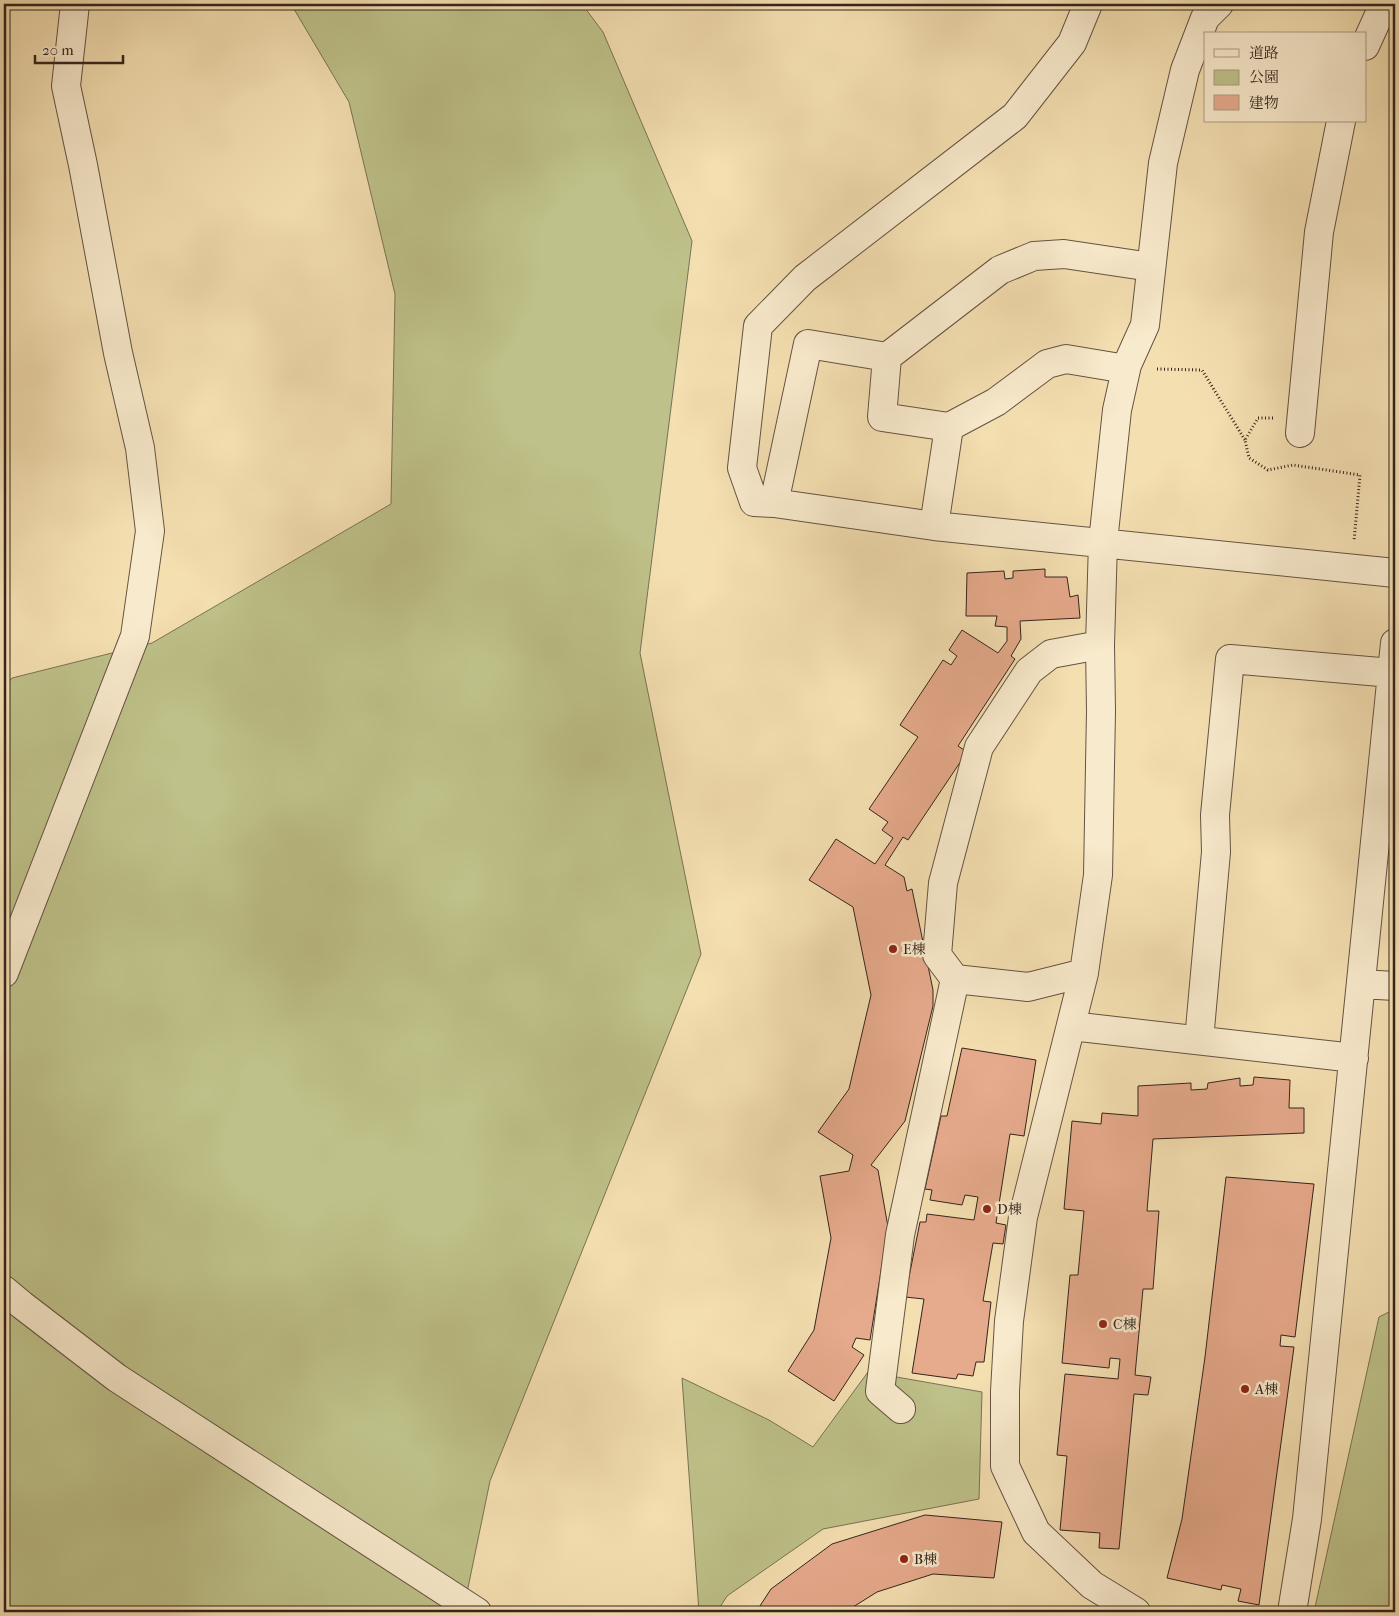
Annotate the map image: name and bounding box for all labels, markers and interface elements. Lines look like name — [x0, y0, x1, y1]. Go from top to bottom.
scale bar — [35, 32, 122, 64]
legend — [1204, 32, 1366, 122]
text: 20 m — [42, 41, 74, 59]
text: 道路 — [1249, 44, 1279, 62]
text: 公園 — [1249, 68, 1279, 86]
text: 建物 — [1249, 94, 1279, 112]
place label: E棟 — [903, 941, 926, 958]
marker: E棟 — [887, 943, 899, 955]
place label: D棟 — [997, 1201, 1022, 1218]
marker: D棟 — [981, 1203, 993, 1215]
place label: C棟 — [1113, 1316, 1136, 1333]
marker: C棟 — [1097, 1318, 1109, 1330]
place label: A棟 — [1254, 1381, 1278, 1398]
marker: A棟 — [1239, 1383, 1251, 1395]
place label: B棟 — [914, 1551, 937, 1568]
marker: B棟 — [898, 1553, 910, 1565]

